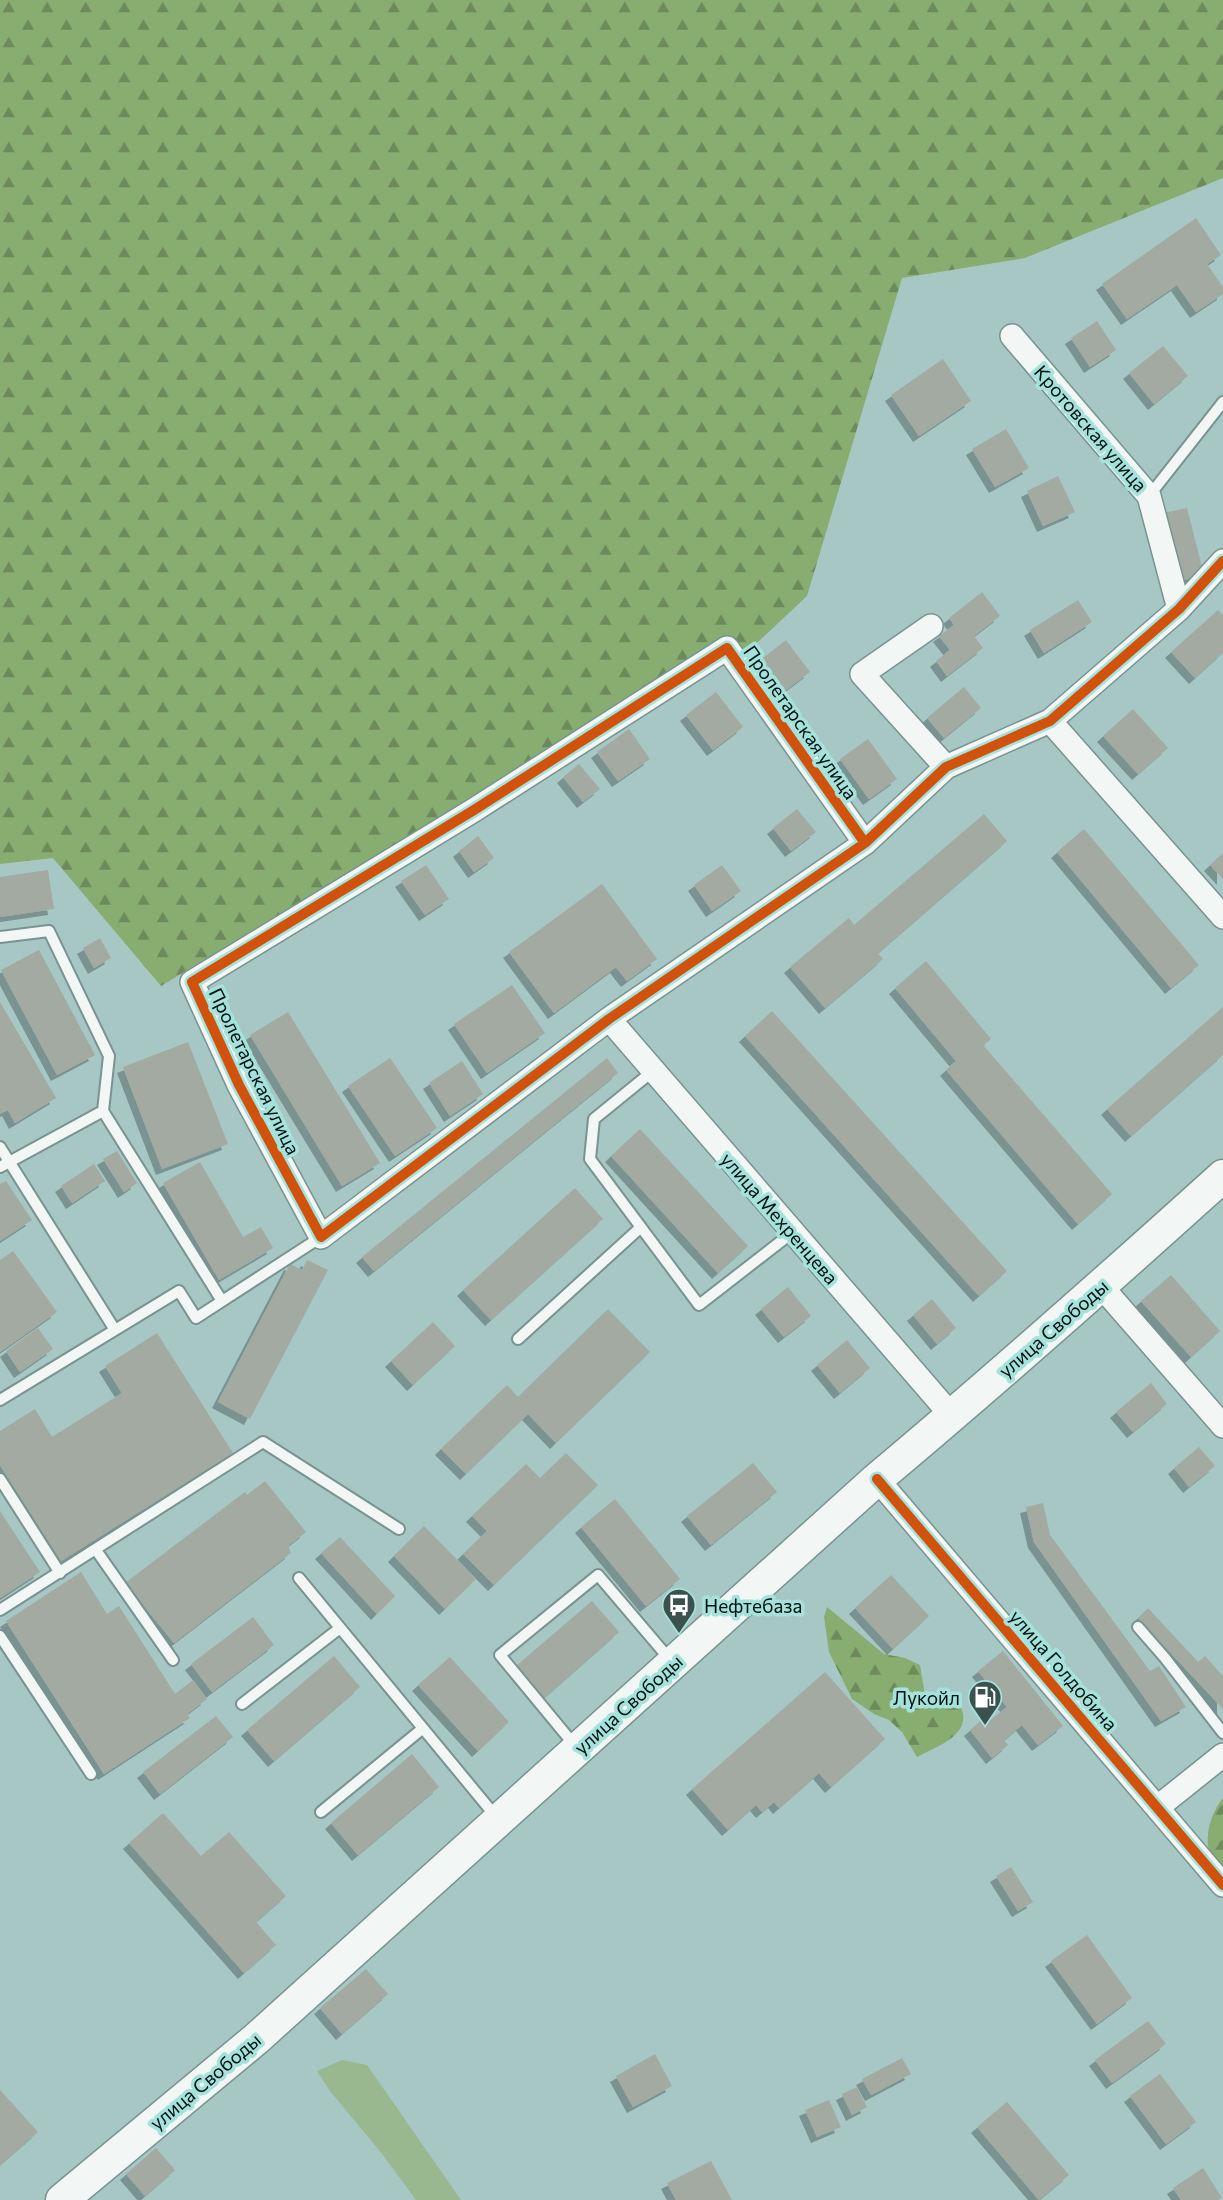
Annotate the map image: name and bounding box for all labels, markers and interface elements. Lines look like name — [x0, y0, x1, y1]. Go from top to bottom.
street label: Кротовская улица — [1030, 360, 1152, 496]
street label: Пролетарская улица — [739, 641, 863, 803]
street label: Пролетарская улица — [205, 984, 305, 1158]
street label: улица Мехренцева — [717, 1147, 843, 1289]
street label: улица Свободы — [993, 1274, 1113, 1382]
bus stop icon: Нефтебаза — [660, 1586, 698, 1635]
place label: Нефтебаза — [704, 1594, 802, 1617]
street label: улица Голдобина — [1005, 1605, 1123, 1735]
street label: улица Свободы — [569, 1649, 687, 1759]
fuel station icon: Лукойл — [966, 1678, 1004, 1727]
place label: Лукойл — [893, 1686, 960, 1709]
street label: улица Свободы — [145, 2028, 265, 2134]

